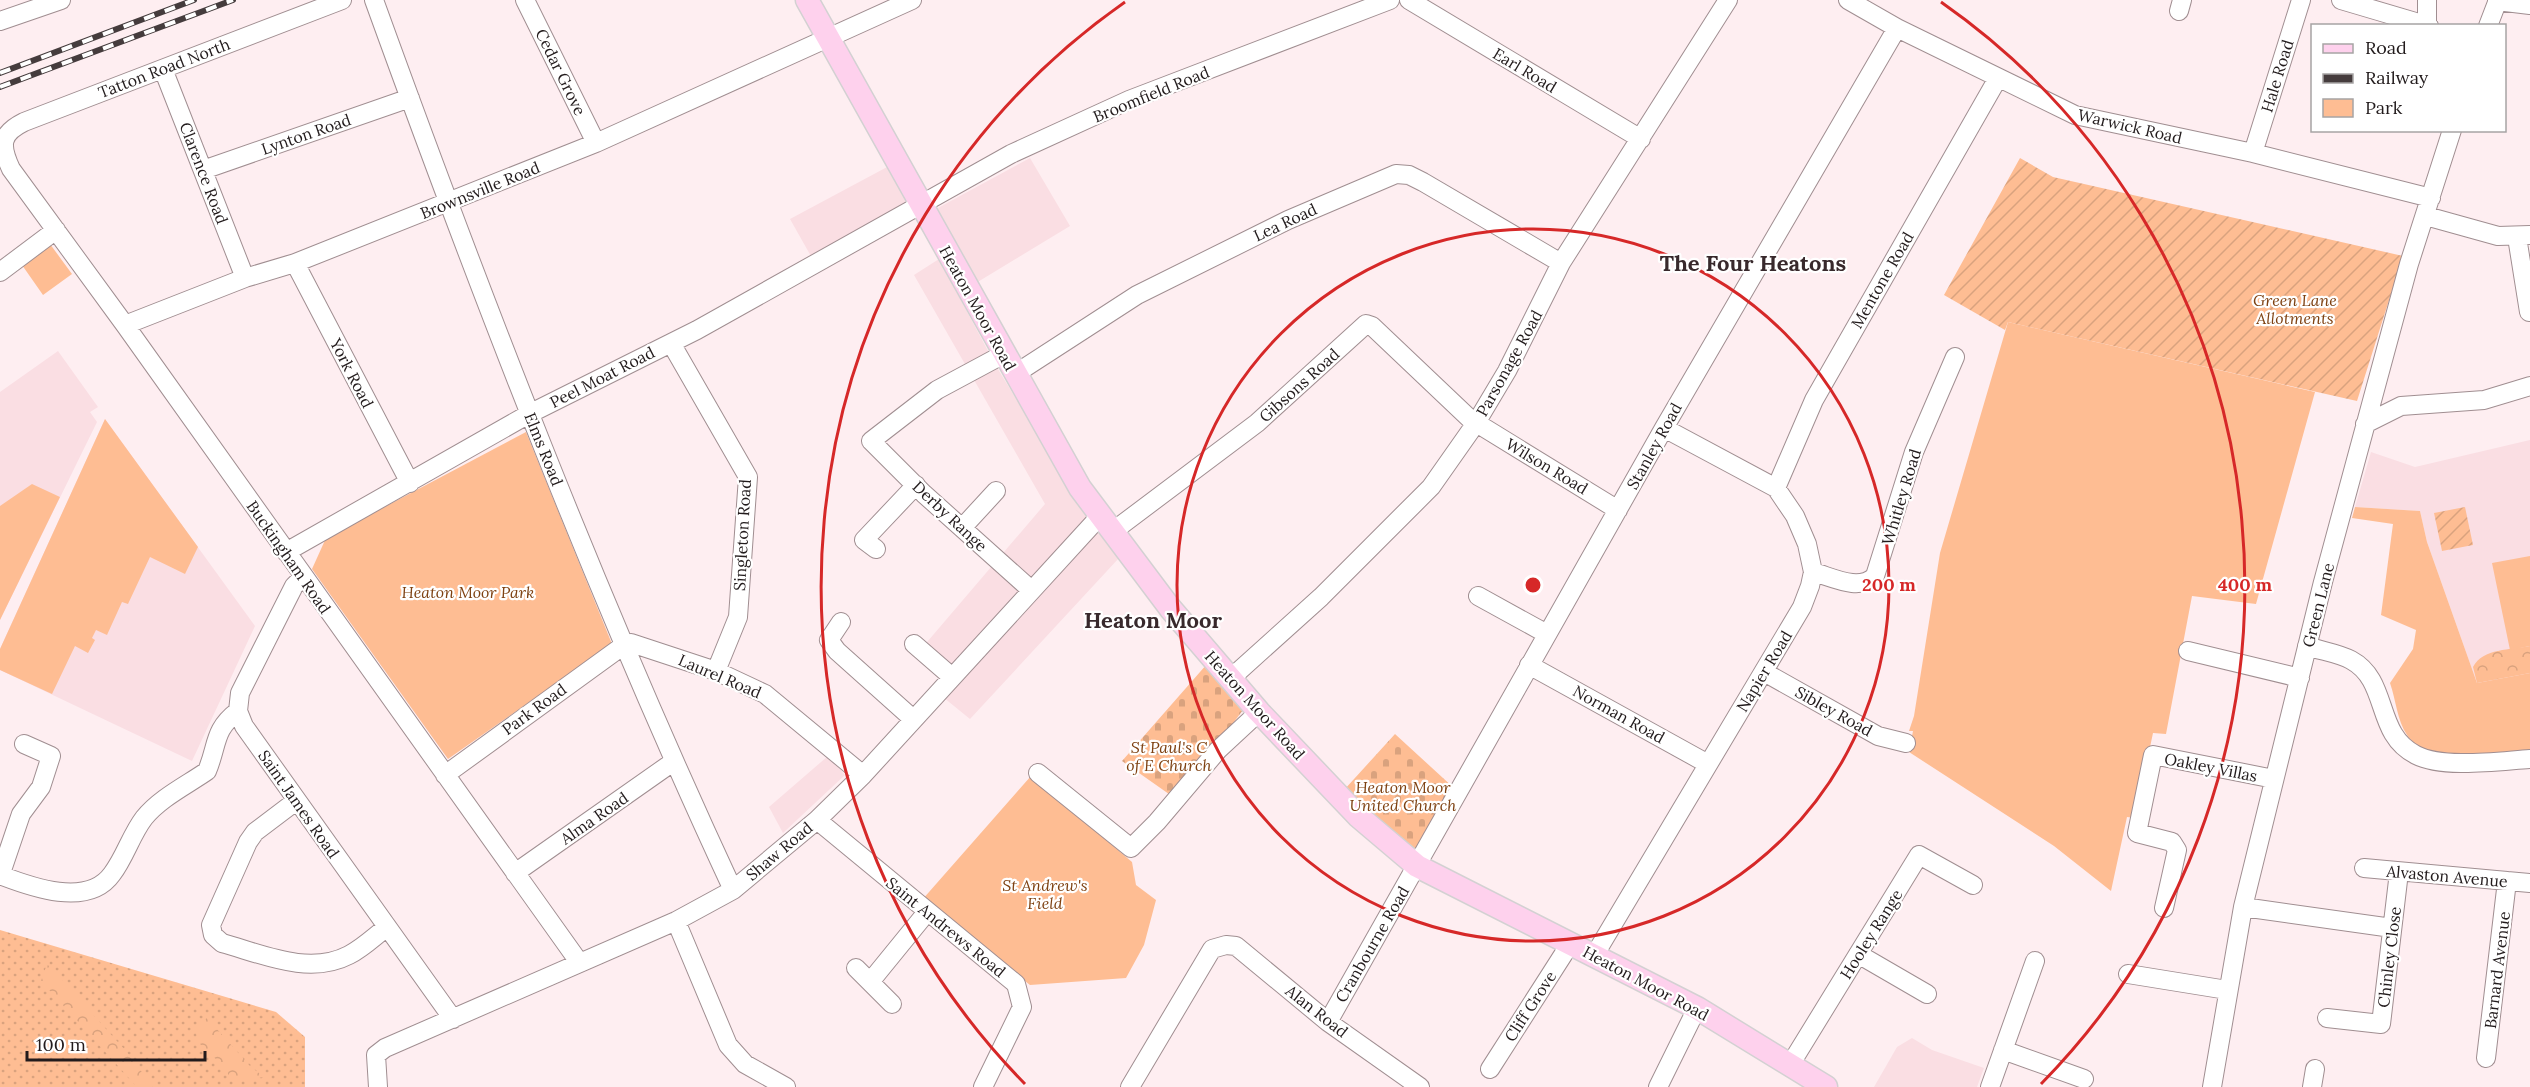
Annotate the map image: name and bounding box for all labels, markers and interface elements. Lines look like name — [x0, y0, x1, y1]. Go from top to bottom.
legend — [2311, 24, 2506, 132]
street label: Cedar Grove — [531, 26, 591, 119]
street label: Tatton Road North — [95, 34, 233, 102]
text: Road — [2365, 36, 2407, 59]
street label: Hale Road — [2256, 37, 2298, 115]
street label: Earl Road — [1490, 43, 1561, 97]
street label: Broomfield Road — [1090, 61, 1212, 126]
text: Railway — [2365, 66, 2429, 89]
text: Park — [2365, 96, 2403, 119]
street label: Warwick Road — [2076, 104, 2184, 148]
street label: Lynton Road — [259, 109, 354, 159]
street label: Clarence Road — [175, 119, 233, 227]
street label: Brownsville Road — [417, 157, 543, 223]
street label: Lea Road — [1250, 198, 1320, 245]
street label: Mentone Road — [1846, 228, 1918, 332]
street label: Heaton Moor Road — [935, 242, 1021, 374]
district label: The Four Heatons — [1660, 249, 1846, 277]
park label: Green Lane Allotments — [2253, 290, 2337, 328]
street label: Parsonage Road — [1472, 306, 1547, 420]
street label: York Road — [326, 334, 378, 411]
street label: Peel Moat Road — [546, 342, 658, 412]
street label: Gibsons Road — [1255, 343, 1344, 426]
street label: Stanley Road — [1622, 399, 1686, 493]
street label: Elms Road — [520, 409, 568, 489]
street label: Wilson Road — [1502, 434, 1592, 499]
street label: Whitley Road — [1877, 446, 1925, 548]
street label: Derby Range — [909, 476, 992, 556]
street label: Singleton Road — [729, 478, 755, 591]
street label: Buckingham Road — [243, 497, 336, 618]
street label: Green Lane — [2298, 560, 2338, 649]
text: 200 m — [1862, 573, 1916, 596]
text: 400 m — [2218, 573, 2272, 596]
centre of rings — [1523, 575, 1543, 595]
park label: Heaton Moor Park — [402, 582, 534, 602]
district label: Heaton Moor — [1084, 606, 1223, 634]
street label: Napier Road — [1732, 626, 1796, 715]
street label: Heaton Moor Road — [1201, 646, 1310, 764]
street label: Laurel Road — [675, 650, 765, 703]
street label: Park Road — [498, 679, 570, 739]
street label: Norman Road — [1570, 681, 1669, 748]
street label: Sibley Road — [1792, 682, 1877, 741]
park label: St Paul's C of E Church — [1126, 737, 1212, 775]
street label: Saint James Road — [254, 746, 344, 862]
street label: Oakley Villas — [2163, 748, 2259, 786]
park label: Heaton Moor United Church — [1350, 777, 1456, 815]
street label: Alma Road — [555, 787, 632, 849]
street label: Shaw Road — [742, 817, 817, 885]
street label: Alvaston Avenue — [2385, 861, 2509, 891]
street label: Saint Andrews Road — [882, 873, 1010, 982]
park label: St Andrew's Field — [1002, 875, 1088, 913]
street label: Cranbourne Road — [1331, 882, 1414, 1006]
street label: Hooley Range — [1836, 885, 1907, 983]
street label: Chinley Close — [2373, 905, 2405, 1009]
street label: Barnard Avenue — [2480, 910, 2514, 1030]
street label: Heaton Moor Road — [1580, 941, 1713, 1025]
street label: Cliff Grove — [1500, 967, 1560, 1045]
street label: Alan Road — [1281, 980, 1353, 1042]
scale bar — [27, 1024, 206, 1062]
text: 100 m — [36, 1033, 86, 1056]

